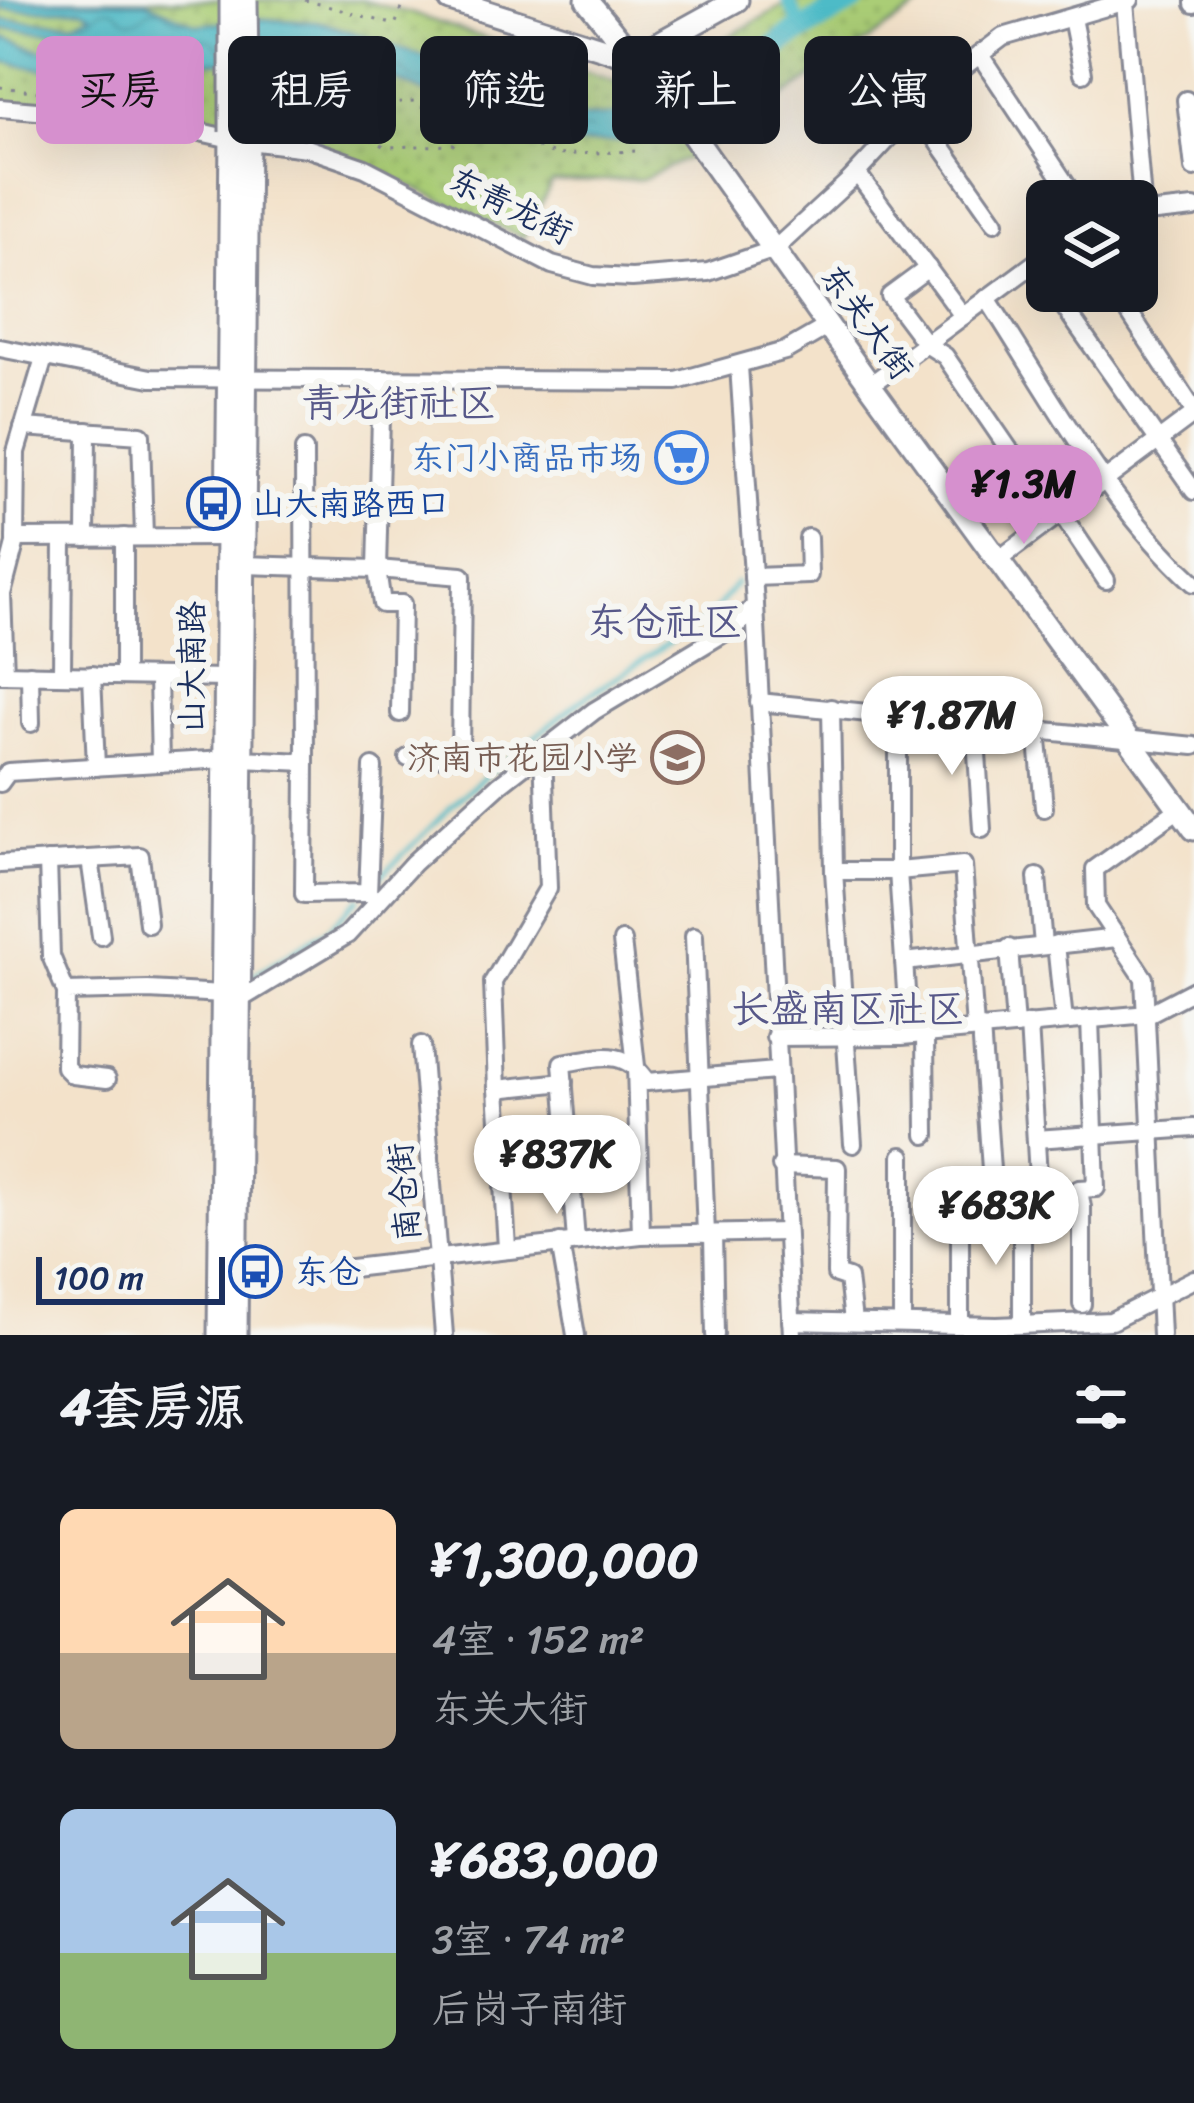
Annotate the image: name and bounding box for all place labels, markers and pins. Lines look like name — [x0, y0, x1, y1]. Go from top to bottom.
place label: 东门小商品市场 — [411, 429, 642, 487]
supermarket icon: 东门小商品市场 — [653, 430, 709, 486]
pin: ¥1.3M — [940, 445, 1108, 547]
place label: 山大南路西口 — [252, 475, 450, 533]
bus stop icon: 山大南路西口 — [185, 476, 241, 532]
pin: ¥1.87M — [854, 676, 1050, 778]
place label: 济南市花园小学 — [407, 729, 638, 787]
school or university icon: 济南市花园小学 — [649, 730, 705, 786]
pin: ¥837K — [473, 1115, 641, 1217]
pin: ¥683K — [912, 1166, 1080, 1268]
place label: 东仓 — [295, 1243, 361, 1301]
bus stop icon: 东仓 — [228, 1244, 284, 1300]

